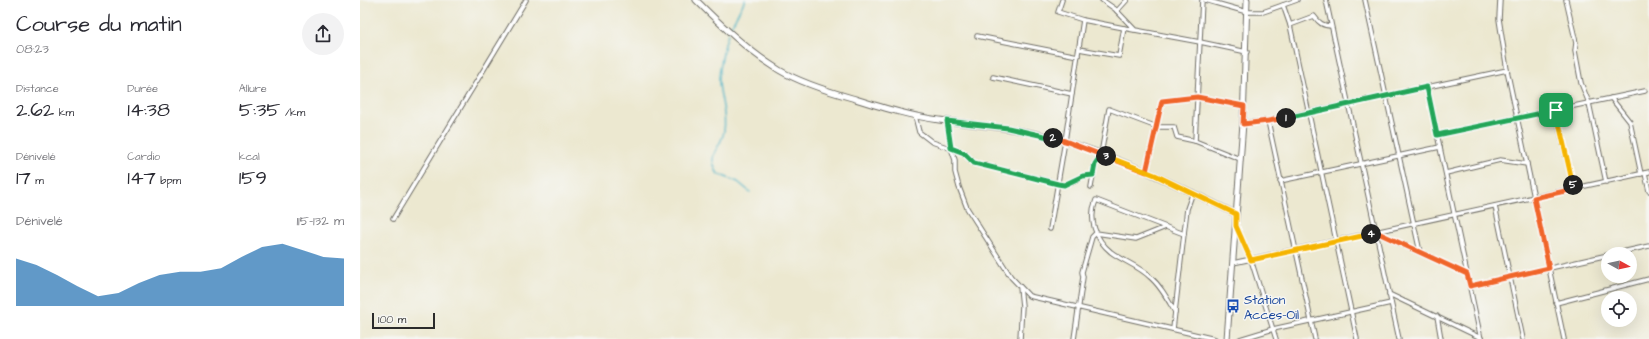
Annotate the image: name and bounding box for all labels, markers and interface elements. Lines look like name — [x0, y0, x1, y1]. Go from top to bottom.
text: Course du matin — [16, 9, 182, 40]
button: share — [302, 13, 344, 55]
text: 08:23 — [16, 40, 49, 58]
text: Distance — [16, 81, 59, 96]
text: Durée — [127, 81, 158, 96]
text: Allure — [239, 81, 267, 96]
pin — [1539, 93, 1573, 127]
text: 2.62 — [16, 96, 54, 124]
text: 14:38 — [127, 96, 170, 124]
text: 5:35 — [239, 96, 281, 124]
icon: arrive — [1545, 99, 1567, 121]
text: km — [54, 105, 74, 120]
text: /km — [281, 105, 305, 120]
pin: 1 — [1276, 108, 1296, 128]
text: 1 — [1285, 110, 1287, 125]
pin: 2 — [1043, 128, 1063, 148]
text: 2 — [1050, 130, 1056, 145]
pin: 3 — [1096, 146, 1116, 166]
text: 3 — [1103, 148, 1109, 163]
text: Dénivelé — [16, 149, 56, 164]
text: Cardio — [127, 149, 160, 164]
text: kcal — [239, 149, 260, 164]
text: 17 — [16, 164, 31, 192]
text: 147 — [127, 164, 156, 192]
text: 159 — [239, 164, 267, 192]
text: m — [31, 173, 44, 188]
text: bpm — [156, 173, 181, 188]
pin: 5 — [1563, 175, 1583, 195]
text: 5 — [1569, 177, 1577, 192]
text: Dénivelé — [16, 212, 63, 230]
text: 115–132 m — [296, 212, 344, 230]
pin: 4 — [1361, 224, 1381, 244]
text: 4 — [1367, 226, 1375, 241]
north arrow — [1601, 247, 1637, 283]
map controls — [1601, 247, 1637, 327]
place label: Station Acces-Oil — [1244, 291, 1299, 324]
button: locate — [1601, 291, 1637, 327]
bus stop icon: Station Acces-Oil — [1225, 298, 1241, 314]
scale bar — [372, 311, 435, 330]
text: 100 m — [378, 312, 406, 327]

